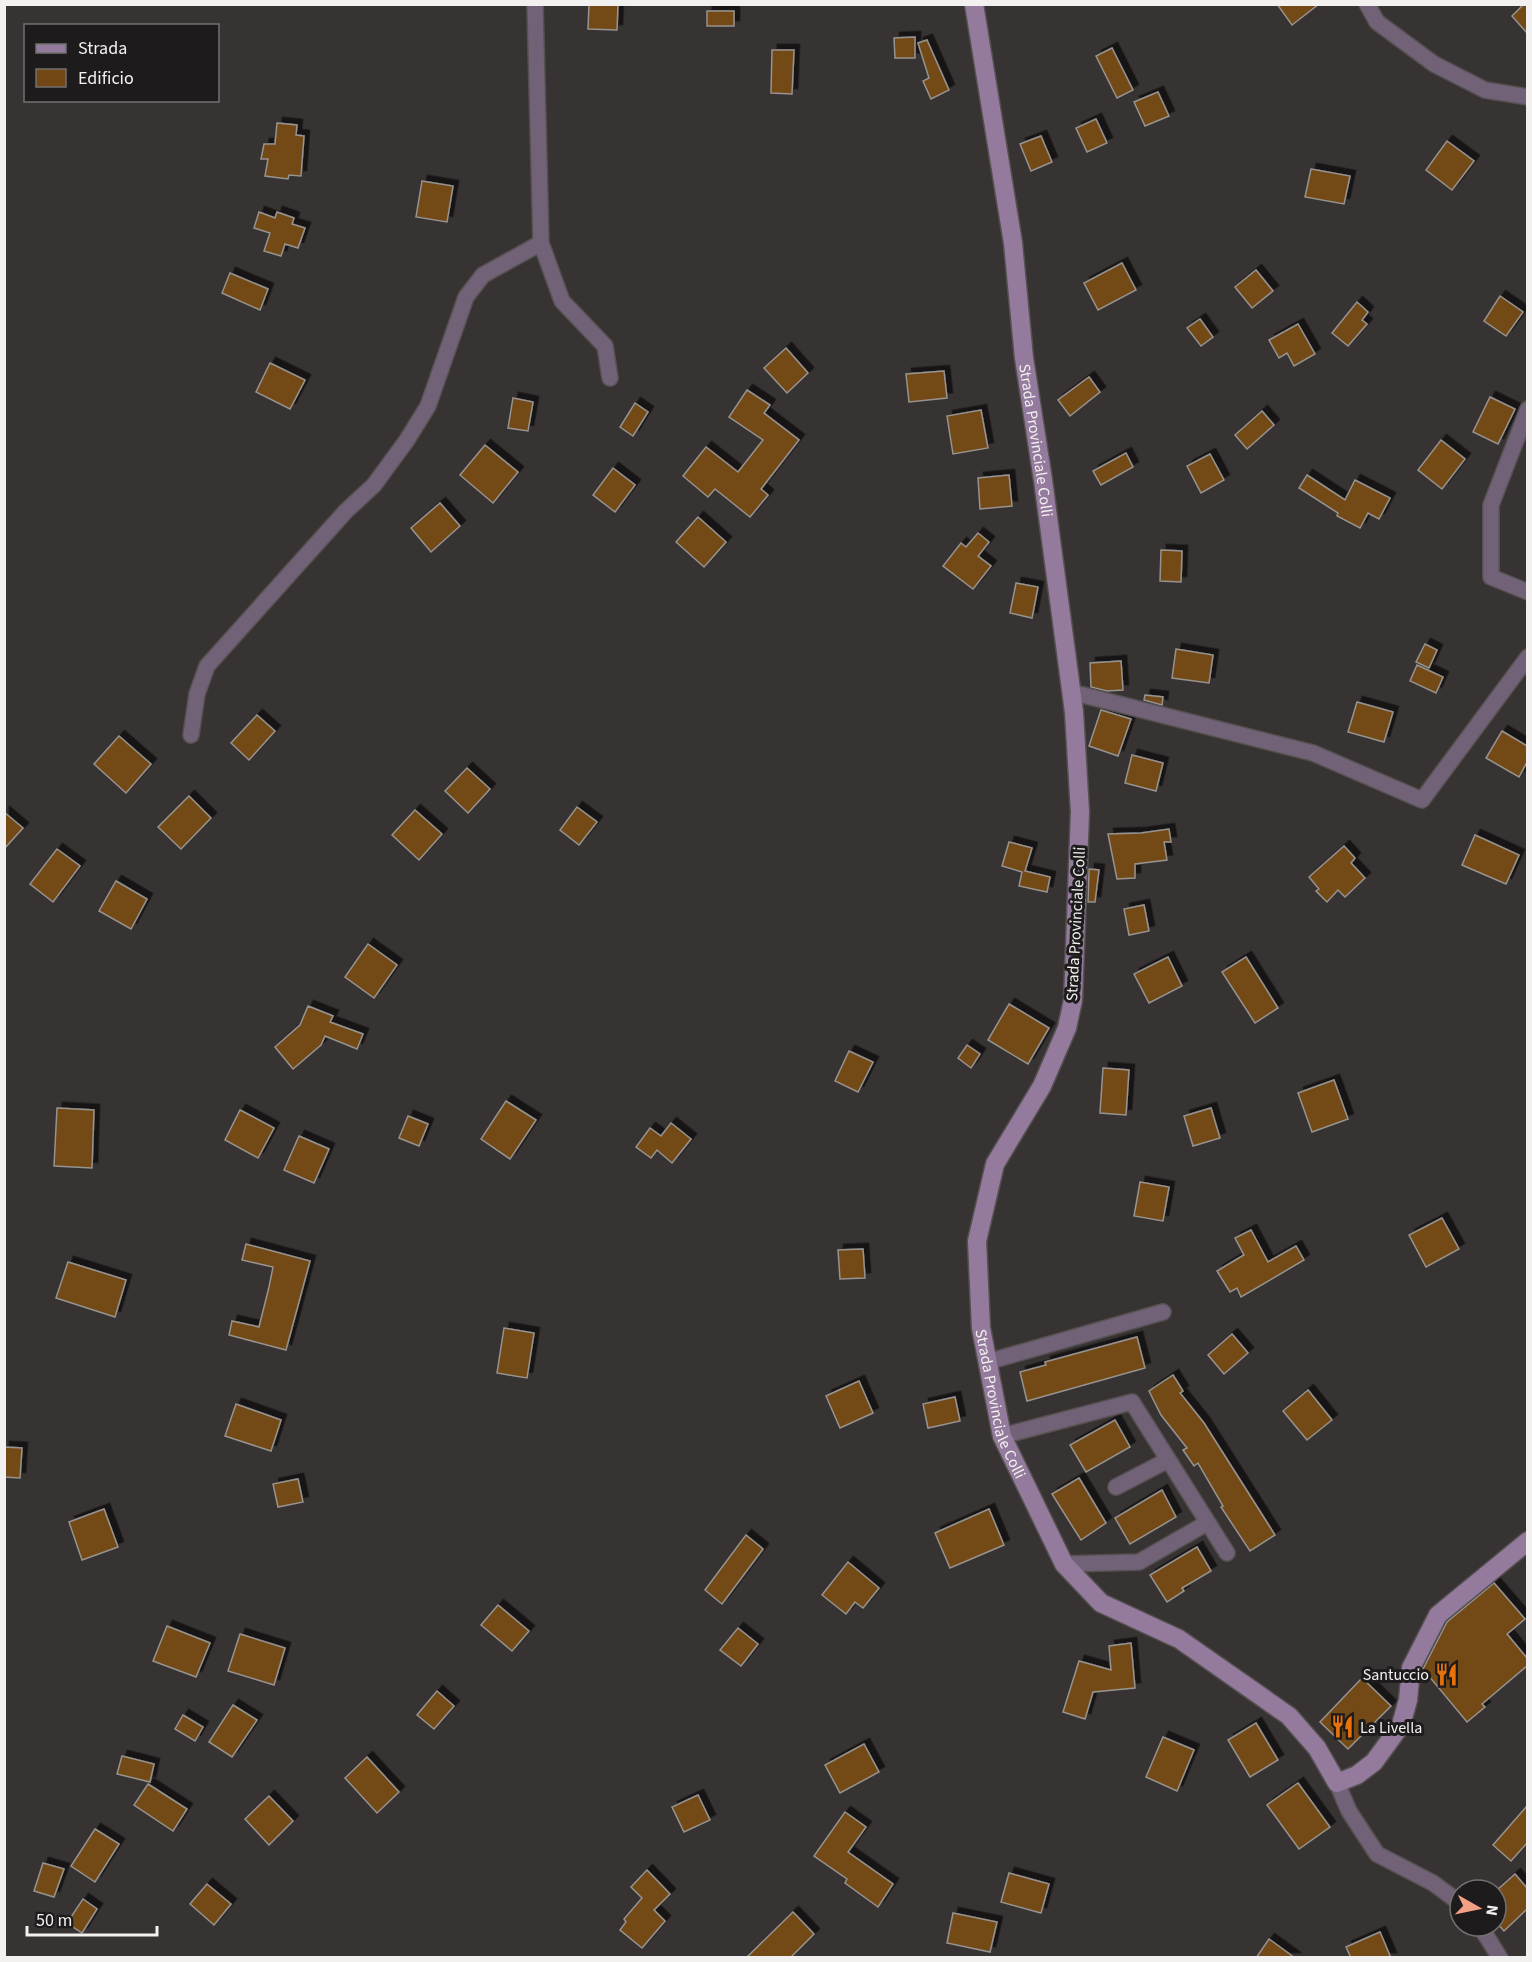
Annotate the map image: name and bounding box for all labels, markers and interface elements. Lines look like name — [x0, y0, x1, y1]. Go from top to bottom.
legend — [24, 24, 219, 102]
text: Strada — [78, 36, 127, 61]
text: Edificio — [78, 66, 134, 91]
street label: Strada Provinciale Colli — [1013, 362, 1058, 519]
street label: Strada Provinciale Colli — [1061, 846, 1091, 1002]
street label: Strada Provinciale Colli — [969, 1327, 1031, 1482]
restaurant icon: Santuccio — [1434, 1661, 1460, 1687]
place label: Santuccio — [1363, 1664, 1429, 1686]
restaurant icon: La Livella — [1329, 1714, 1355, 1740]
place label: La Livella — [1360, 1717, 1422, 1739]
north arrow — [1448, 1878, 1508, 1938]
scale bar — [27, 1899, 158, 1937]
text: N — [1480, 1903, 1504, 1917]
text: 50 m — [36, 1908, 72, 1933]

